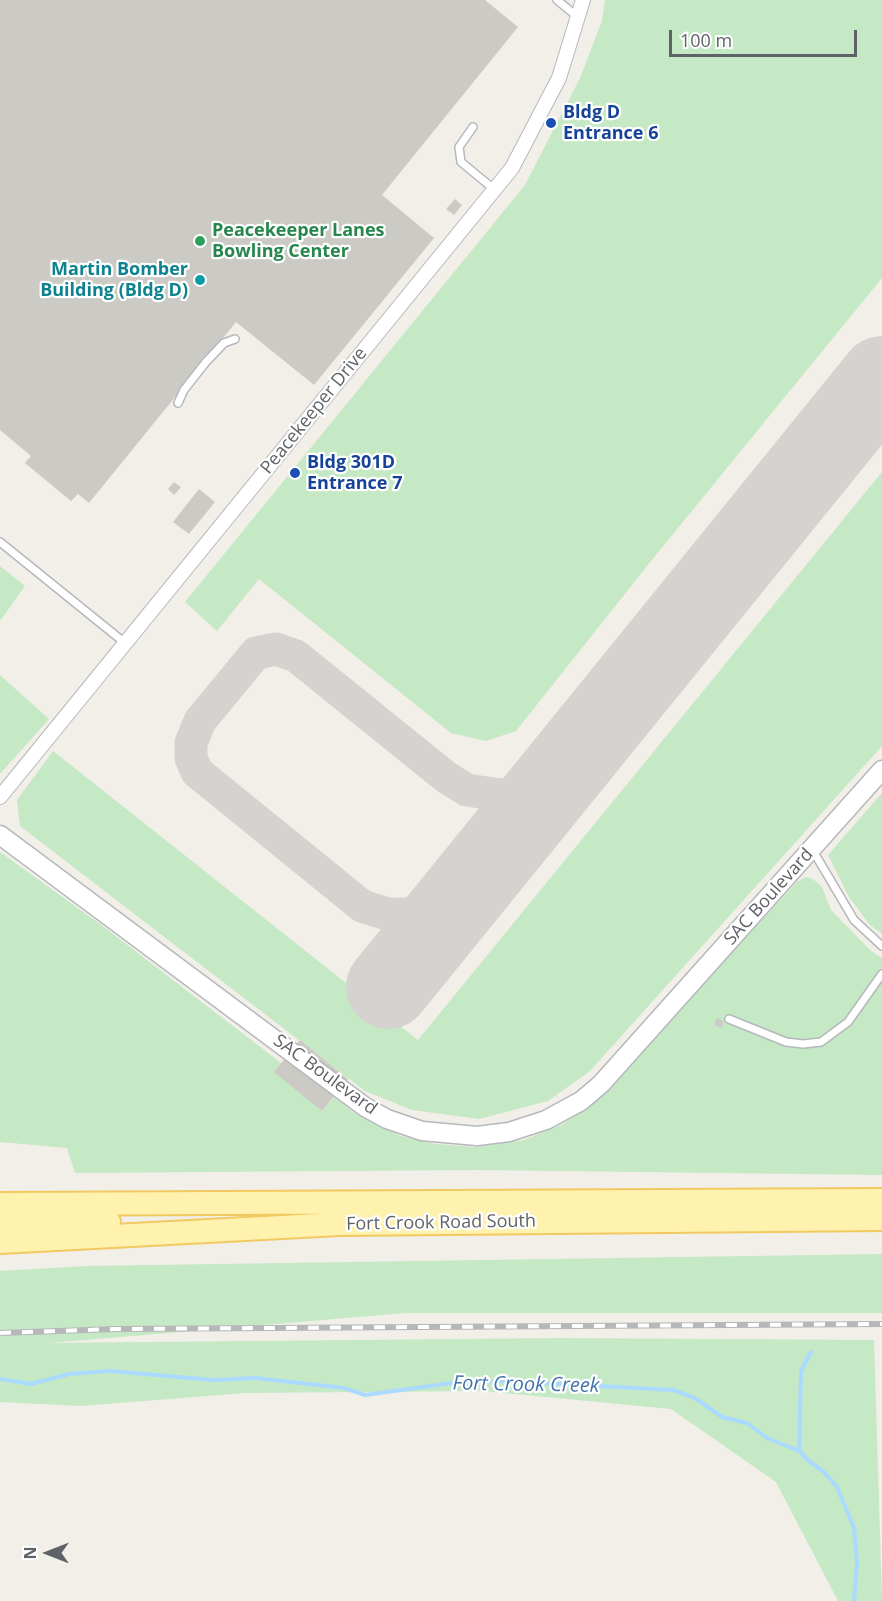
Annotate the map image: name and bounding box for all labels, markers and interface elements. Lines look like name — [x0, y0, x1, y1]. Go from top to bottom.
scale bar — [672, 18, 860, 56]
text: 100 m — [680, 28, 732, 52]
place label: Bldg D Entrance 6 — [563, 102, 658, 144]
marker: Bldg D Entrance 6 — [544, 116, 558, 130]
place label: Peacekeeper Lanes Bowling Center — [212, 220, 384, 262]
marker: Peacekeeper Lanes Bowling Center — [193, 234, 207, 248]
place label: Martin Bomber Building (Bldg D) — [40, 259, 188, 302]
marker: Martin Bomber Building (Bldg D) — [193, 273, 207, 287]
street label: Peacekeeper Drive — [256, 343, 372, 479]
place label: Bldg 301D Entrance 7 — [307, 452, 402, 494]
marker: Bldg 301D Entrance 7 — [288, 466, 302, 480]
street label: SAC Boulevard — [720, 844, 818, 950]
street label: SAC Boulevard — [269, 1030, 381, 1120]
street label: Fort Crook Road South — [346, 1211, 536, 1235]
water label: Fort Crook Creek — [452, 1372, 600, 1398]
north arrow — [18, 1523, 78, 1583]
text: N — [19, 1547, 41, 1560]

